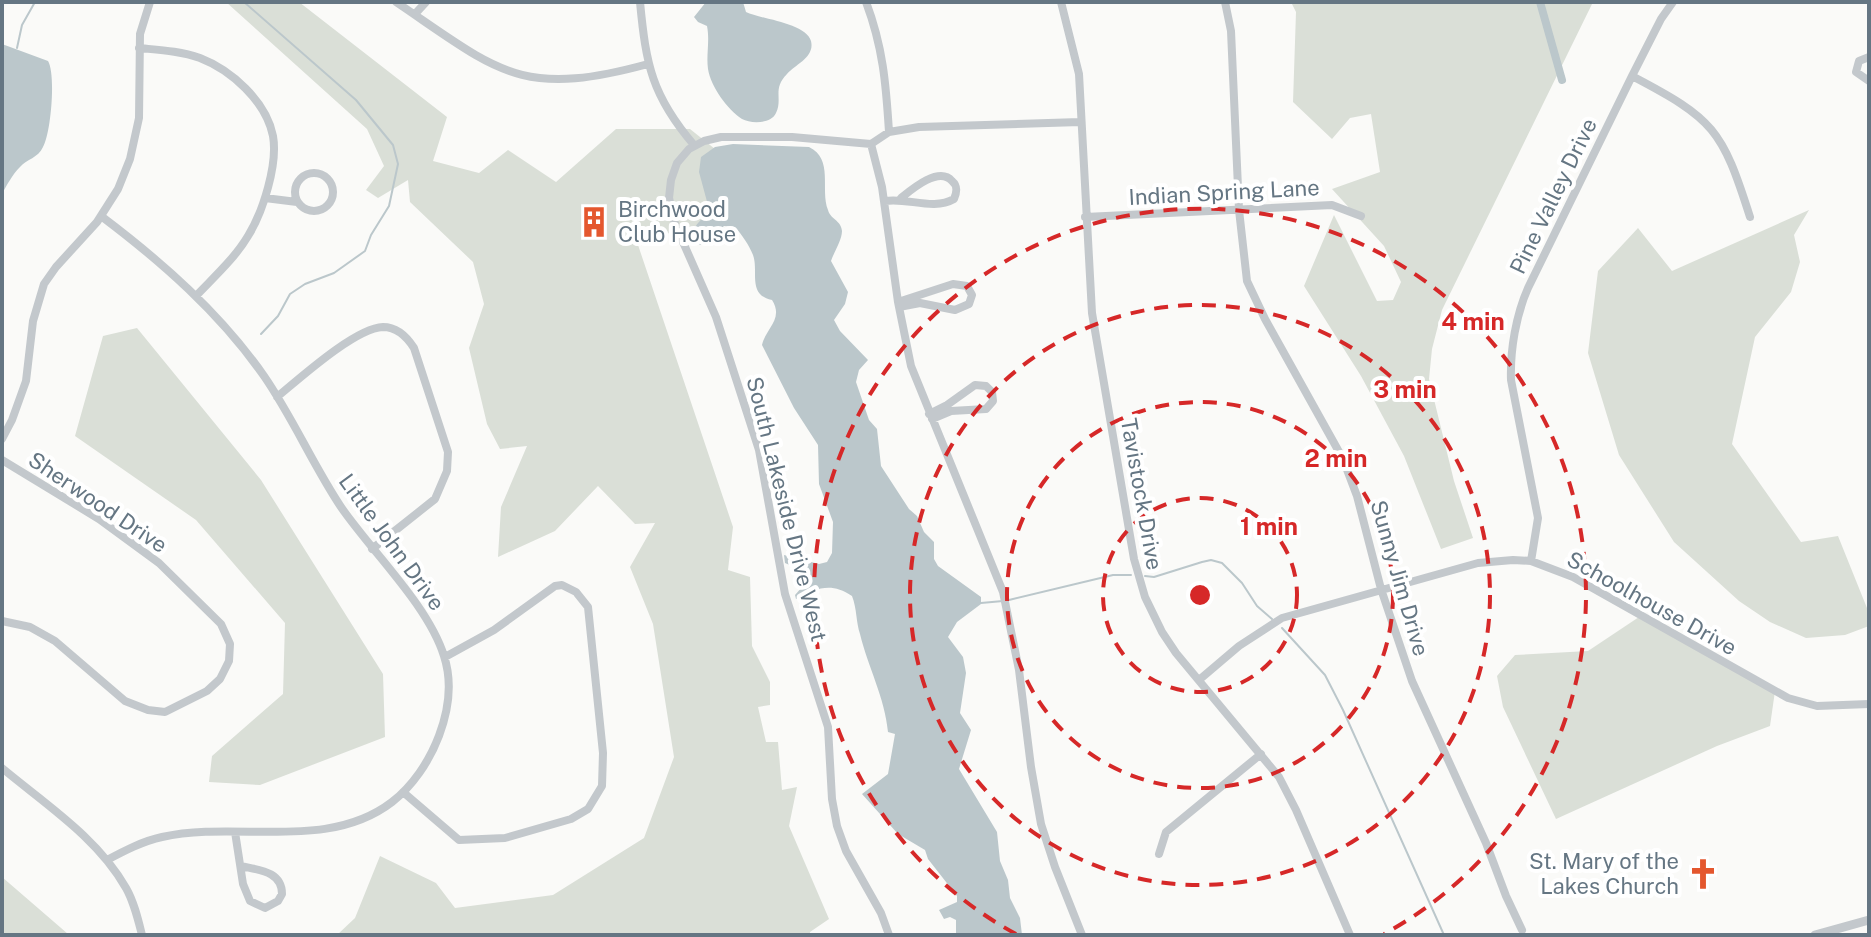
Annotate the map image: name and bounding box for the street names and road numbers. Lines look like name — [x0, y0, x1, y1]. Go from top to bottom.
street label: Pine Valley Drive — [1504, 114, 1602, 278]
street label: Indian Spring Lane — [1128, 174, 1320, 210]
street label: South Lakeside Drive West — [742, 374, 832, 644]
street label: Tavistock Drive — [1116, 416, 1168, 572]
street label: Sherwood Drive — [24, 446, 172, 558]
street label: Little John Drive — [334, 469, 450, 615]
street label: Sunny Jim Drive — [1365, 497, 1435, 659]
street label: Schoolhouse Drive — [1563, 546, 1741, 660]

